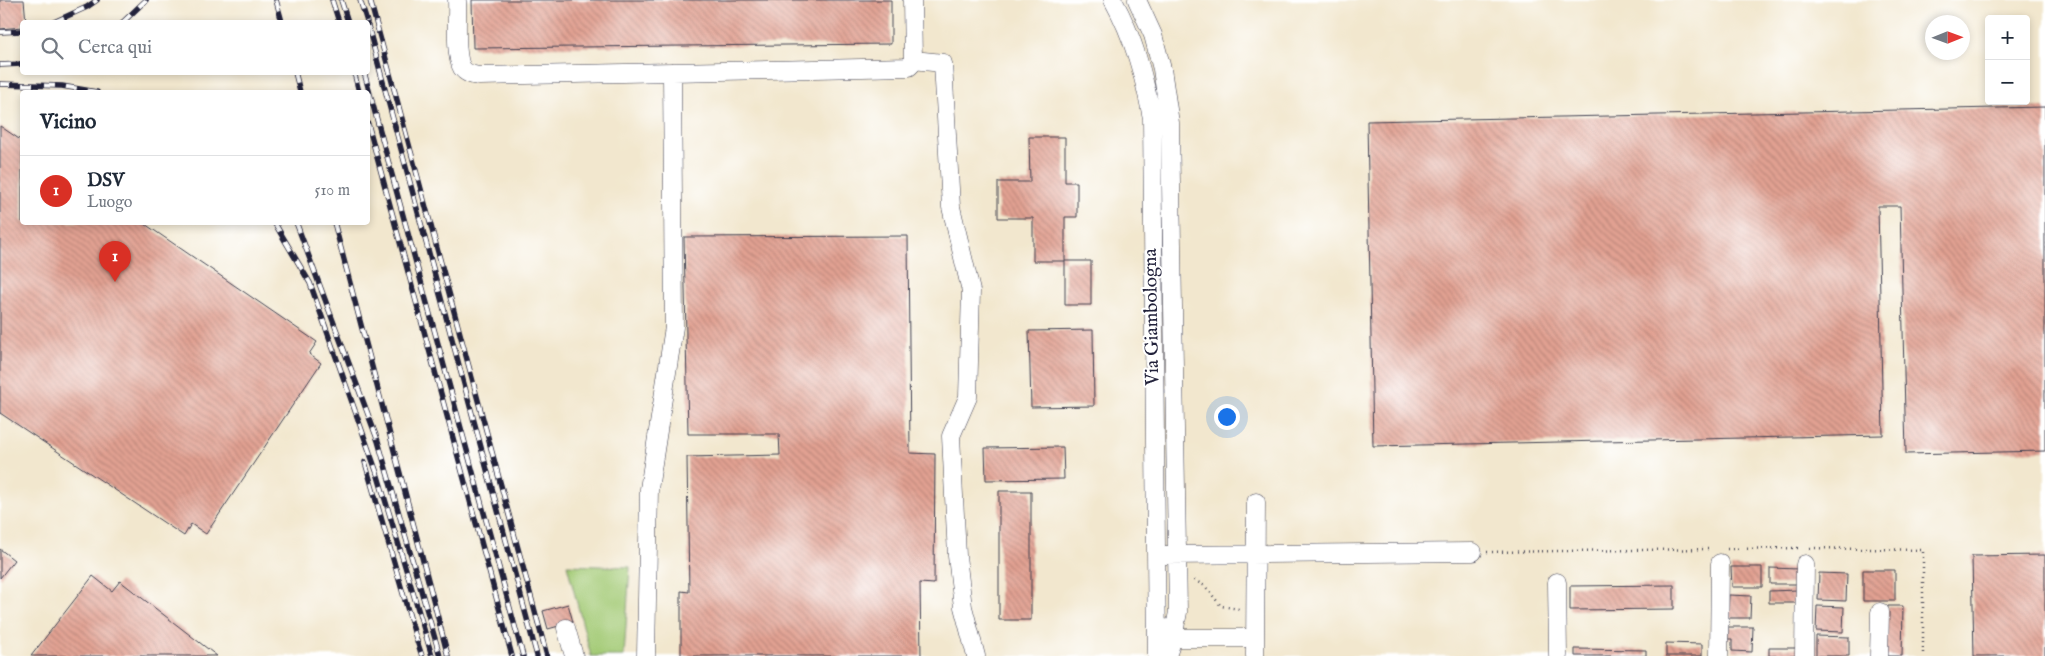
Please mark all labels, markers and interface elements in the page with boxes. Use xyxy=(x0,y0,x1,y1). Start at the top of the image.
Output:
north arrow xyxy=(1925,15,1970,60)
map controls xyxy=(1985,15,2030,105)
button: + xyxy=(1985,15,2030,60)
search box xyxy=(20,20,370,75)
icon: search xyxy=(38,34,66,62)
text: Cerca qui xyxy=(78,36,152,60)
button: − xyxy=(1985,60,2030,105)
text: Vicino xyxy=(40,109,96,136)
text: DSV xyxy=(87,169,124,193)
text: 1 xyxy=(53,181,59,201)
text: 510 m xyxy=(315,181,350,201)
text: Luogo xyxy=(87,193,133,213)
pin: 1 xyxy=(99,241,131,282)
street label: Via Giambologna xyxy=(1139,247,1165,387)
your location xyxy=(1214,404,1240,430)

